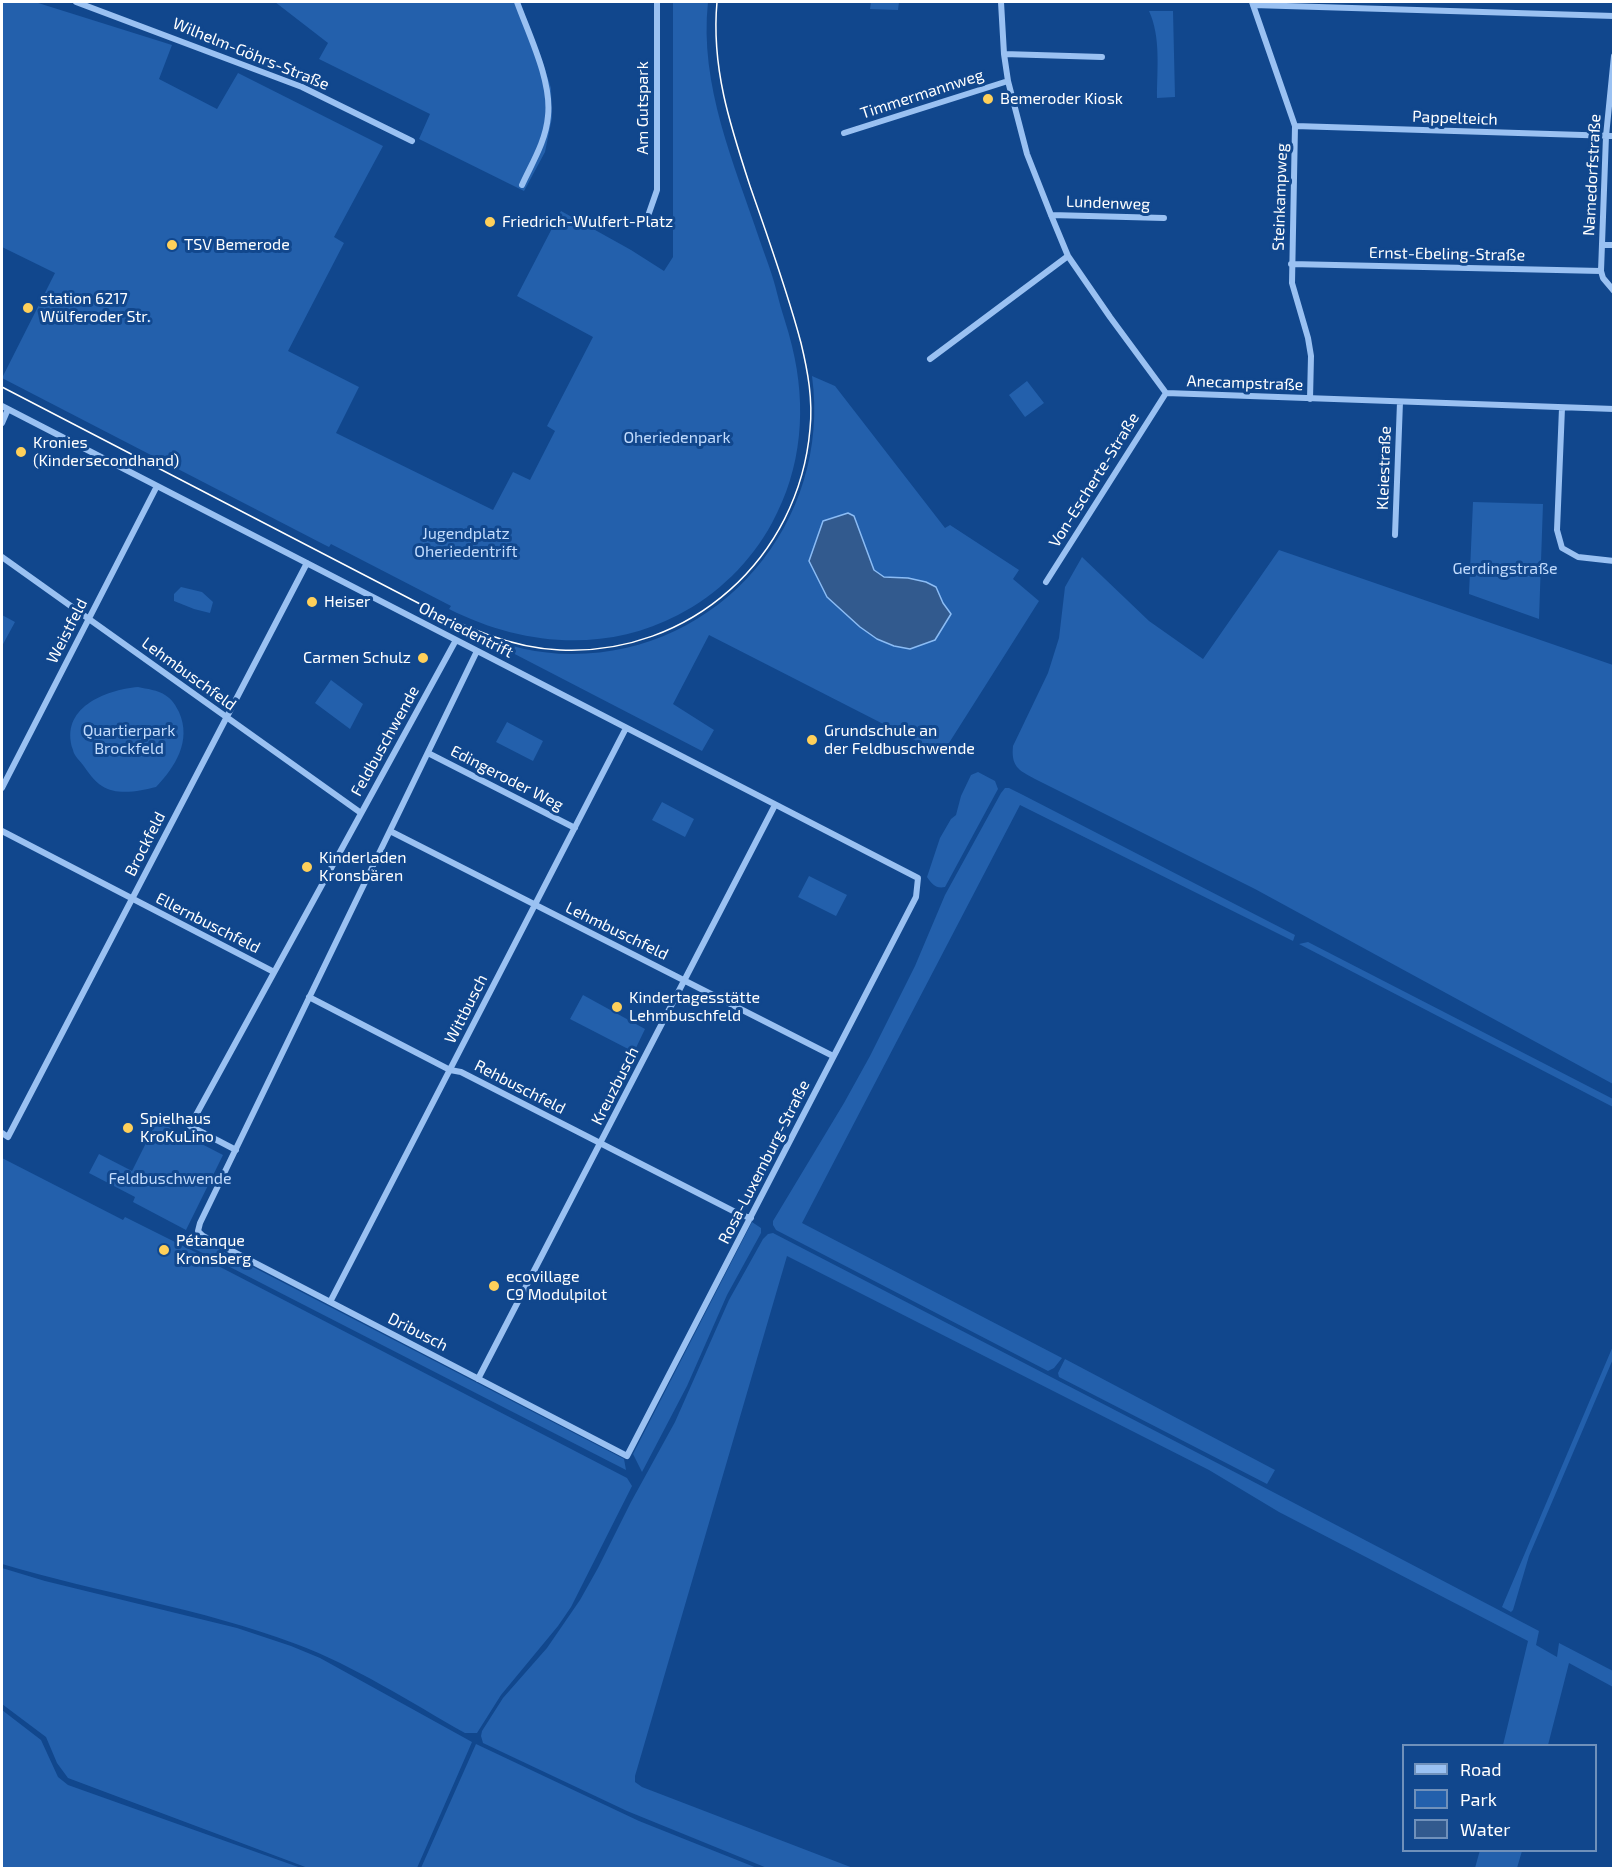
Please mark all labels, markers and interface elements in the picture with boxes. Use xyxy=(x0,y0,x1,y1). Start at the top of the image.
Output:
street label: Wilhelm-Göhrs-Straße xyxy=(170,14,332,94)
street label: Am Gutspark xyxy=(633,61,653,155)
street label: Timmermannweg xyxy=(858,65,986,123)
place label: Bemeroder Kiosk xyxy=(1000,89,1123,109)
marker: Bemeroder Kiosk xyxy=(981,92,995,106)
street label: Pappelteich xyxy=(1412,107,1498,129)
street label: Namedorfstraße xyxy=(1579,113,1605,237)
street label: Steinkampweg xyxy=(1269,143,1291,251)
street label: Lundenweg xyxy=(1066,192,1150,214)
place label: Friedrich-Wulfert-Platz xyxy=(502,212,673,232)
marker: Friedrich-Wulfert-Platz xyxy=(483,215,497,229)
place label: TSV Bemerode xyxy=(184,235,290,255)
marker: TSV Bemerode xyxy=(165,238,179,252)
street label: Ernst-Ebeling-Straße xyxy=(1369,243,1525,265)
place label: station 6217 Wülferoder Str. xyxy=(40,289,151,327)
marker: station 6217 Wülferoder Str. xyxy=(21,301,35,315)
street label: Anecampstraße xyxy=(1186,371,1304,395)
street label: Von-Escherte-Straße xyxy=(1045,409,1143,551)
street label: Kleiestraße xyxy=(1373,426,1395,510)
park label: Oheriedenpark xyxy=(623,428,731,448)
place label: Kronies (Kindersecondhand) xyxy=(33,433,179,471)
marker: Kronies (Kindersecondhand) xyxy=(14,445,28,459)
park label: Jugendplatz Oheriedentrift xyxy=(414,524,518,562)
park label: Gerdingstraße xyxy=(1452,559,1558,579)
place label: Heiser xyxy=(324,592,370,612)
street label: Weistfeld xyxy=(43,595,91,667)
marker: Heiser xyxy=(305,595,319,609)
street label: Oheriedentrift xyxy=(416,598,516,662)
street label: Lehmbuschfeld xyxy=(138,633,240,715)
place label: Carmen Schulz xyxy=(303,648,411,668)
marker: Carmen Schulz xyxy=(416,651,430,665)
street label: Feldbuschwende xyxy=(347,682,423,800)
park label: Quartierpark Brockfeld xyxy=(83,721,175,759)
place label: Grundschule an der Feldbuschwende xyxy=(824,721,975,759)
marker: Grundschule an der Feldbuschwende xyxy=(805,733,819,747)
street label: Edingeroder Weg xyxy=(447,741,567,815)
street label: Brockfeld xyxy=(121,809,169,879)
place label: Kinderladen Kronsbären xyxy=(319,848,406,886)
marker: Kinderladen Kronsbären xyxy=(300,860,314,874)
street label: Ellernbuschfeld xyxy=(153,888,263,958)
street label: Lehmbuschfeld xyxy=(562,898,672,964)
street label: Wittbusch xyxy=(440,971,492,1047)
place label: Kindertagesstätte Lehmbuschfeld xyxy=(629,988,760,1026)
marker: Kindertagesstätte Lehmbuschfeld xyxy=(610,1000,624,1014)
street label: Kreuzbusch xyxy=(587,1044,643,1128)
street label: Rehbuschfeld xyxy=(471,1056,569,1118)
street label: Rosa-Luxemburg-Straße xyxy=(714,1077,814,1247)
place label: Spielhaus KroKuLino xyxy=(140,1109,214,1147)
marker: Spielhaus KroKuLino xyxy=(121,1121,135,1135)
park label: Feldbuschwende xyxy=(108,1169,232,1189)
place label: Pétanque Kronsberg xyxy=(176,1231,251,1269)
marker: Pétanque Kronsberg xyxy=(157,1243,171,1257)
place label: ecovillage C9 Modulpilot xyxy=(506,1267,607,1305)
marker: ecovillage C9 Modulpilot xyxy=(487,1279,501,1293)
street label: Dribusch xyxy=(385,1309,451,1355)
legend xyxy=(1402,1744,1597,1852)
text: Road xyxy=(1460,1758,1501,1780)
text: Park xyxy=(1460,1788,1497,1810)
text: Water xyxy=(1460,1818,1510,1840)

